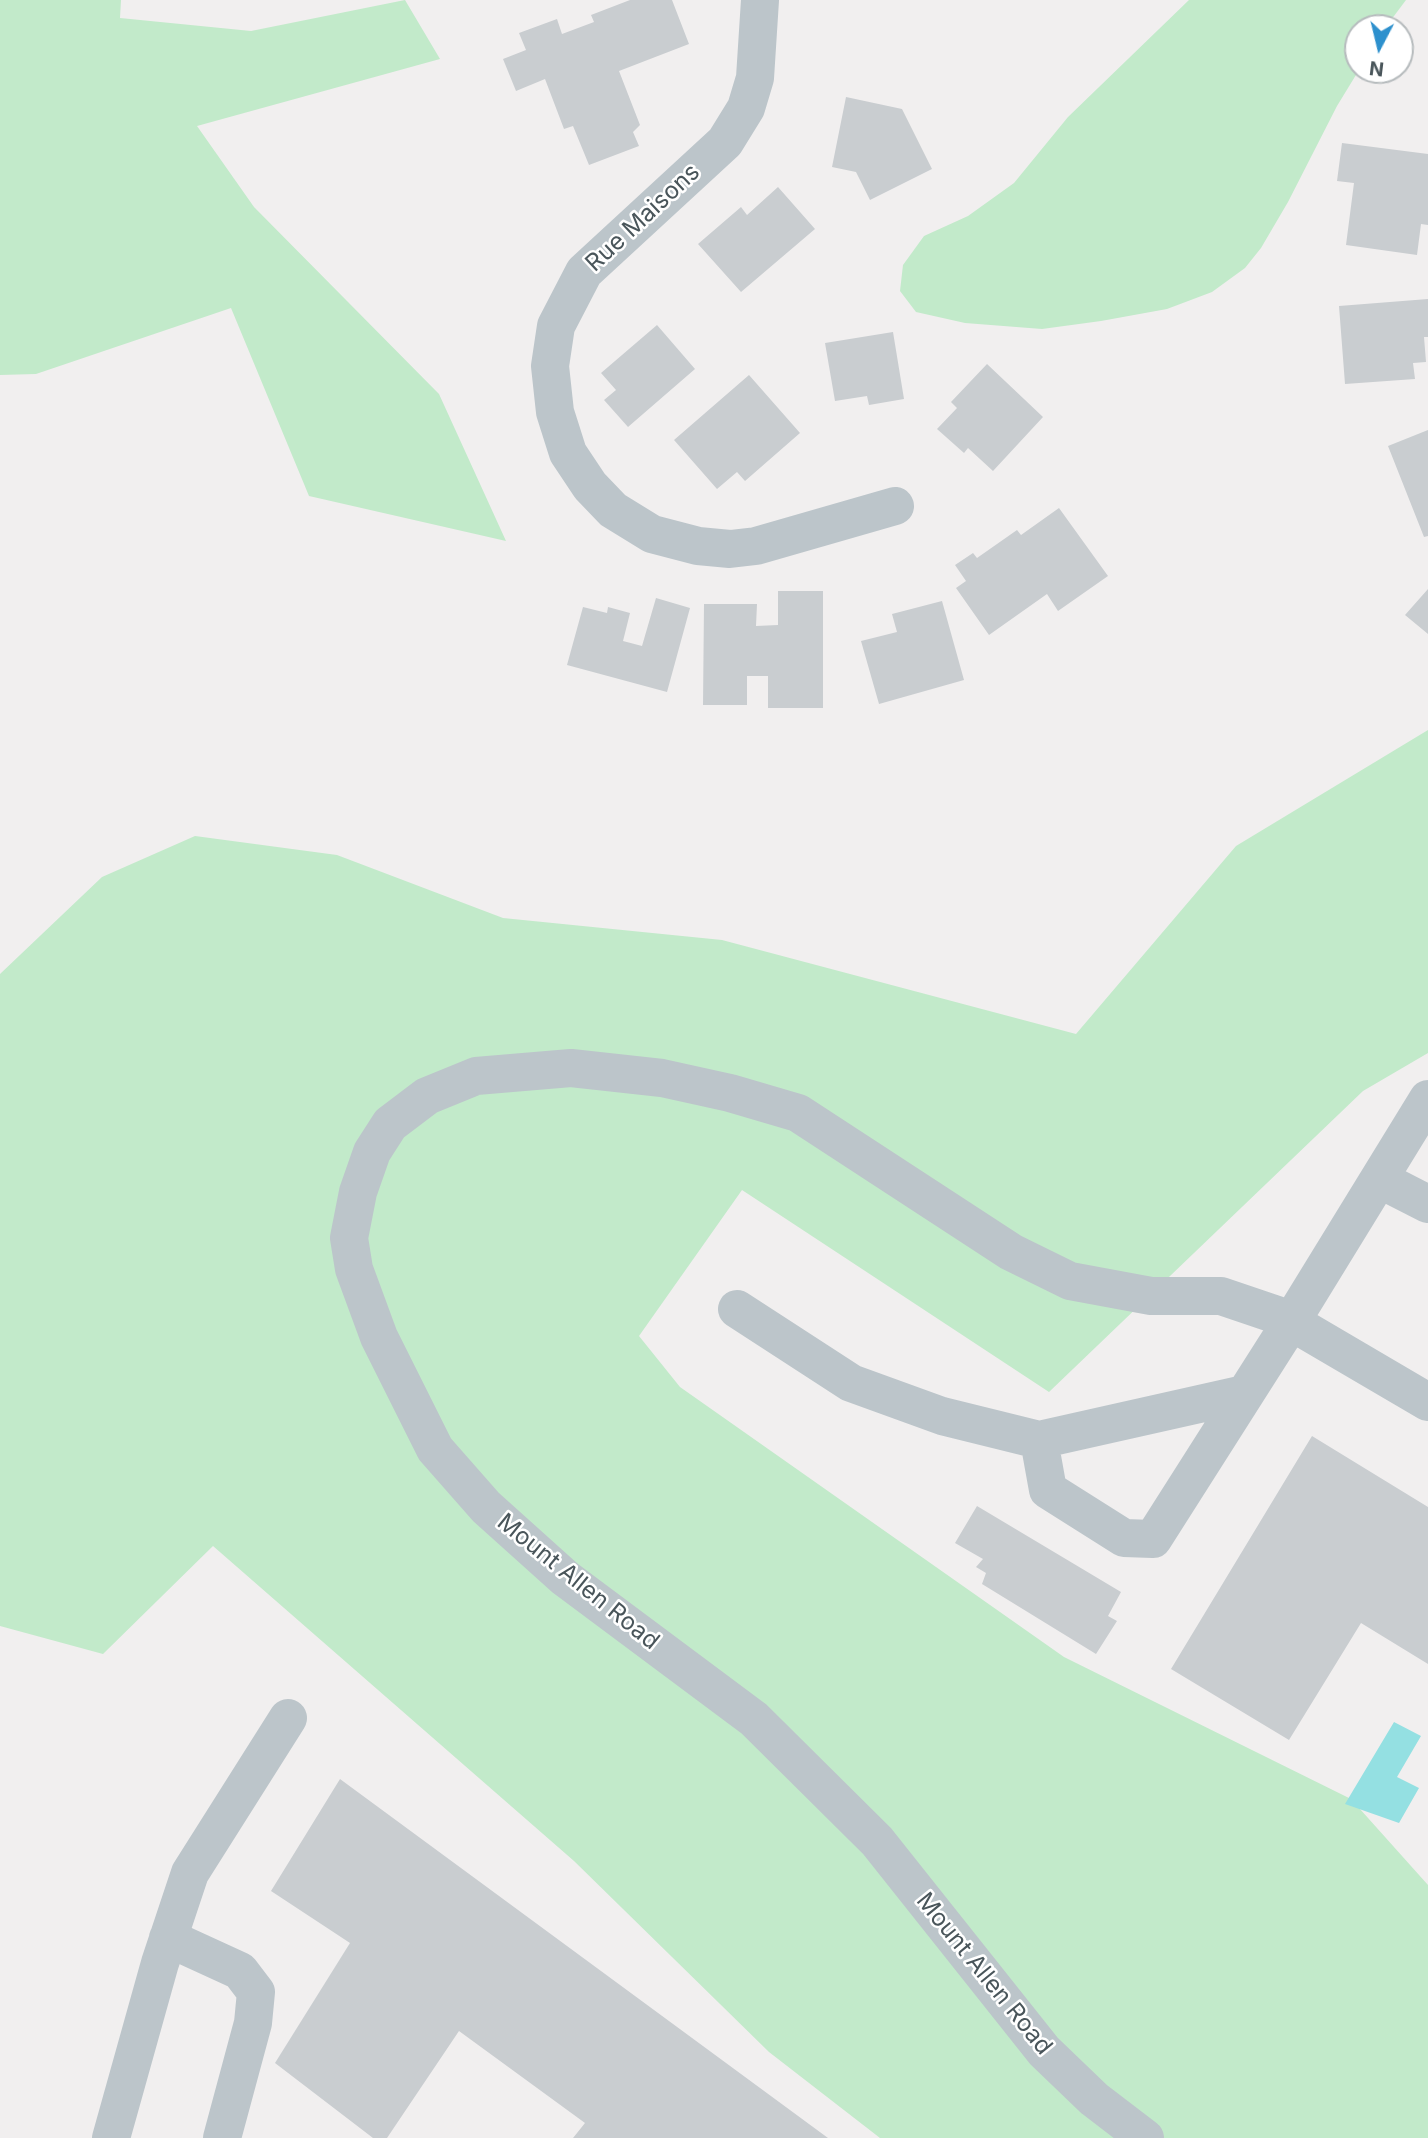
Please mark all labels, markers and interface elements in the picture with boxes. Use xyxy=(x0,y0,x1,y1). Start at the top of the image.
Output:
north arrow xyxy=(1344,14,1414,84)
text: N xyxy=(1368,56,1385,81)
street label: Rue Maisons xyxy=(580,158,706,278)
street label: Mount Allen Road xyxy=(491,1508,665,1656)
street label: Mount Allen Road xyxy=(910,1887,1058,2061)

